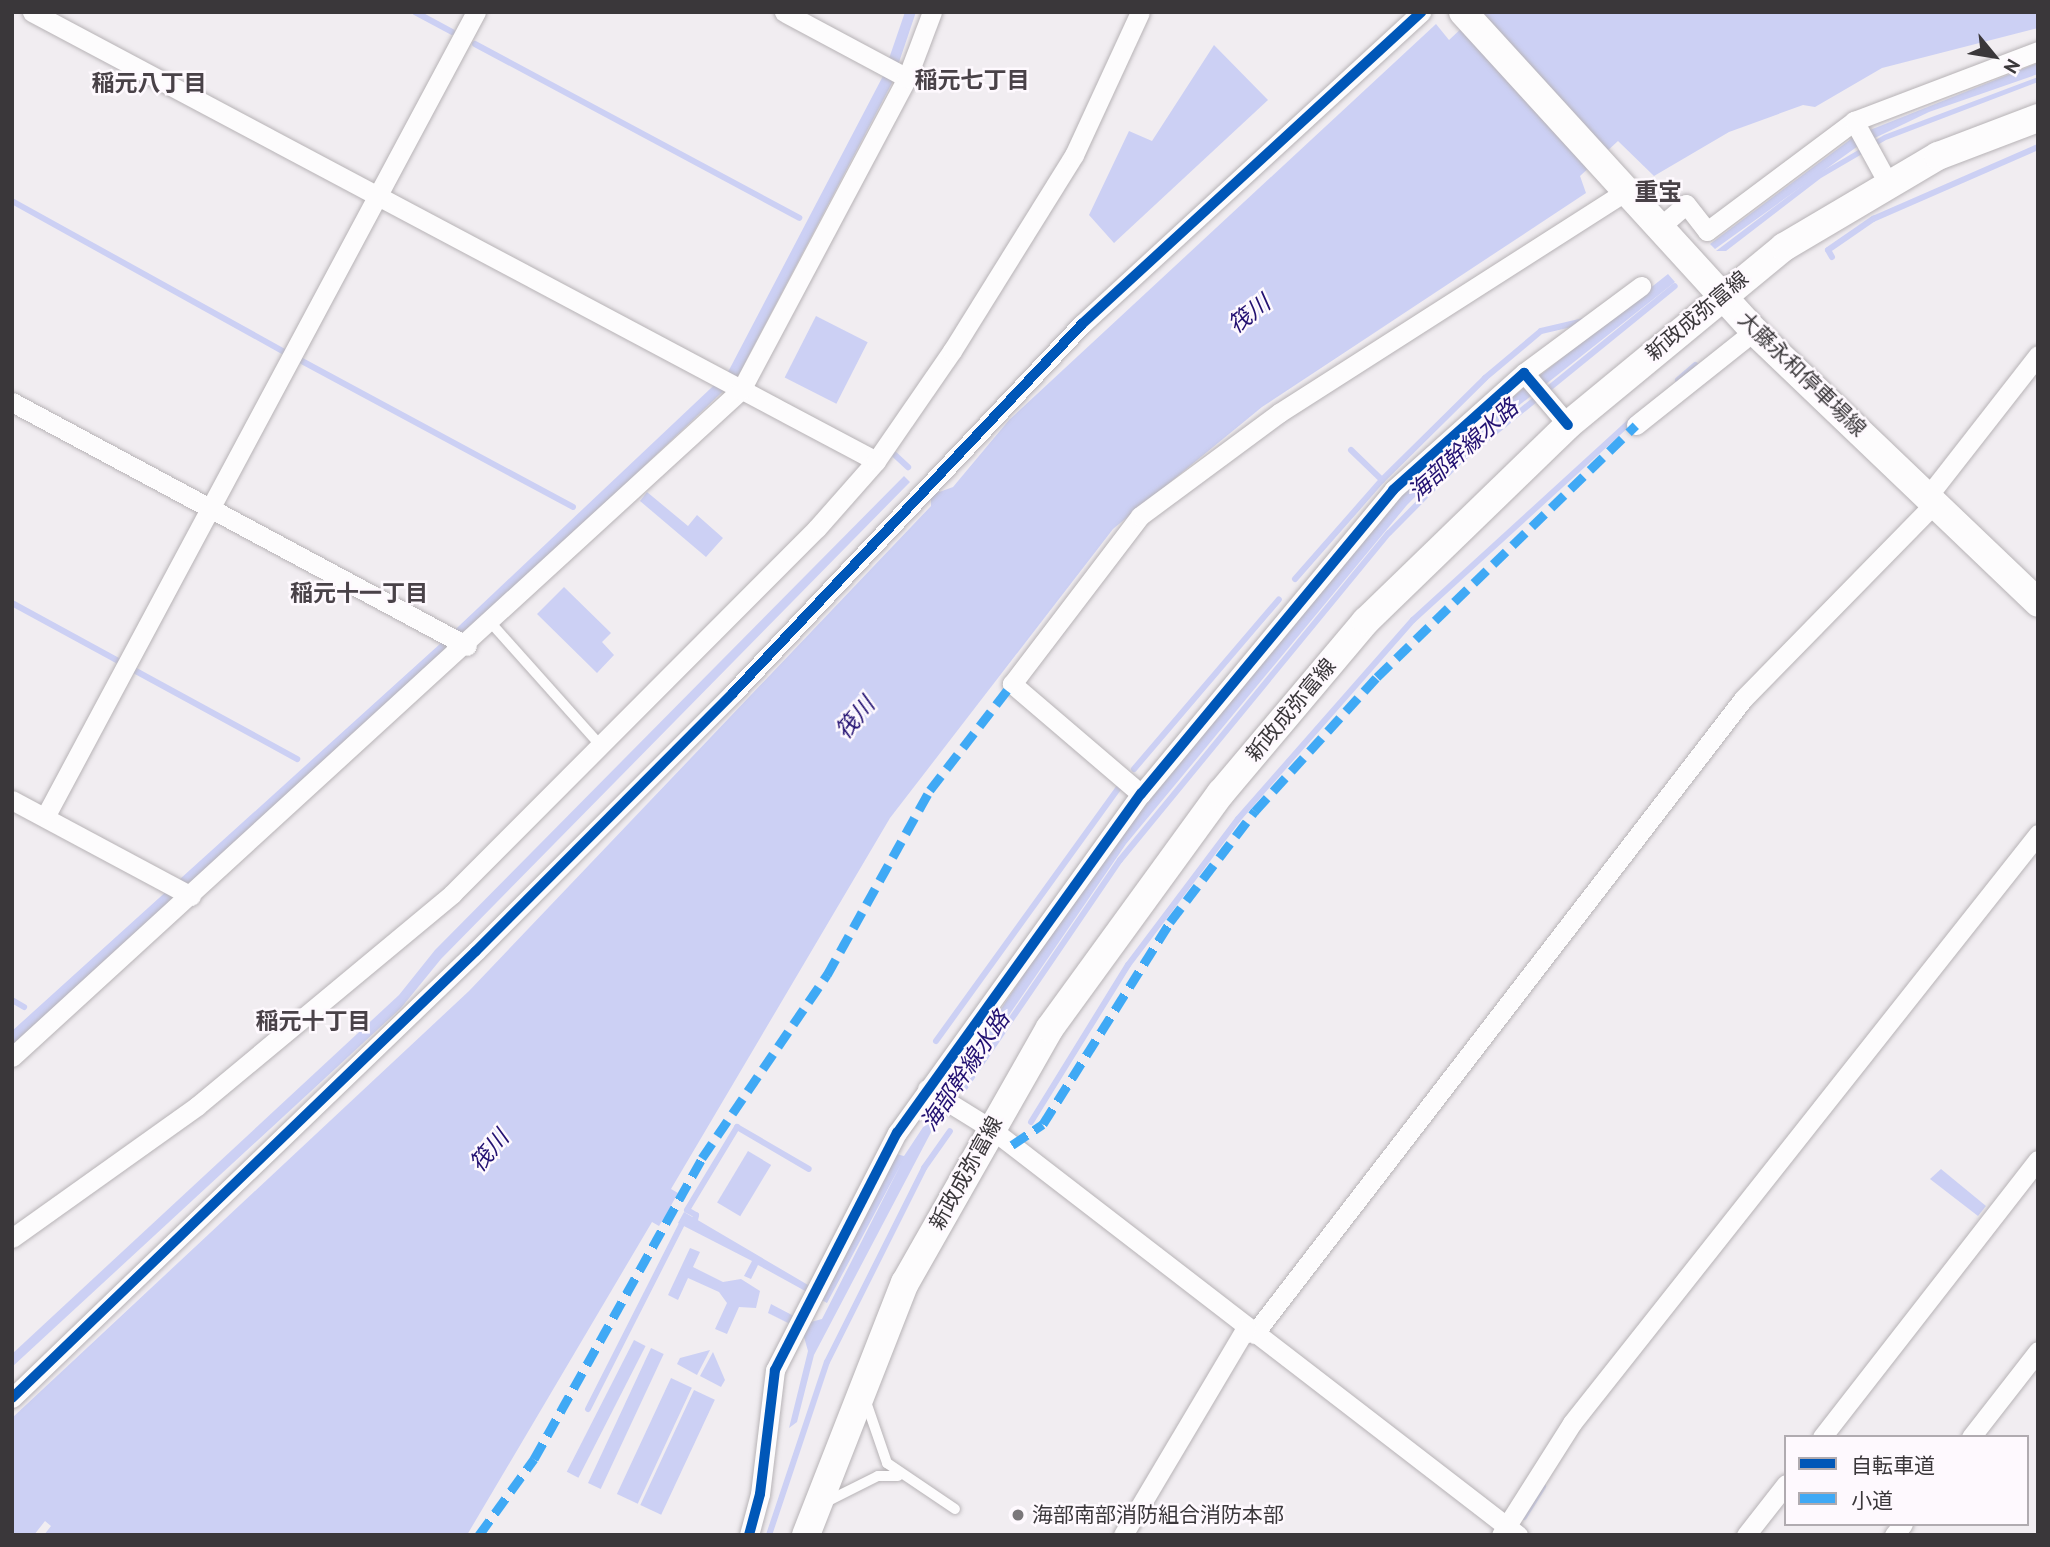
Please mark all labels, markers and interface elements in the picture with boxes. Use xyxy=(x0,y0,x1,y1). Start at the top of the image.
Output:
north arrow xyxy=(1959,21,2029,91)
text: N xyxy=(1999,55,2026,78)
district label: 稲元七丁目 xyxy=(915,66,1029,94)
district label: 稲元八丁目 xyxy=(92,69,206,97)
district label: 重宝 xyxy=(1634,178,1682,206)
street label: 新政成弥富線 xyxy=(1641,266,1753,366)
water label: 筏川 xyxy=(1222,289,1276,339)
street label: 大藤永和停車場線 xyxy=(1733,307,1871,441)
water label: 海部幹線水路 xyxy=(1402,394,1524,506)
district label: 稲元十一丁目 xyxy=(290,579,428,607)
street label: 新政成弥富線 xyxy=(1241,654,1341,766)
water label: 筏川 xyxy=(830,692,880,744)
water label: 海部幹線水路 xyxy=(915,1006,1015,1136)
district label: 稲元十丁目 xyxy=(256,1007,370,1035)
street label: 新政成弥富線 xyxy=(924,1112,1008,1234)
water label: 筏川 xyxy=(464,1125,514,1177)
legend xyxy=(1784,1435,2029,1526)
text: 自転車道 xyxy=(1851,1452,1935,1479)
text: 小道 xyxy=(1851,1487,1893,1514)
place label: 海部南部消防組合消防本部 xyxy=(1032,1502,1284,1528)
marker: 海部南部消防組合消防本部 xyxy=(1010,1507,1026,1523)

